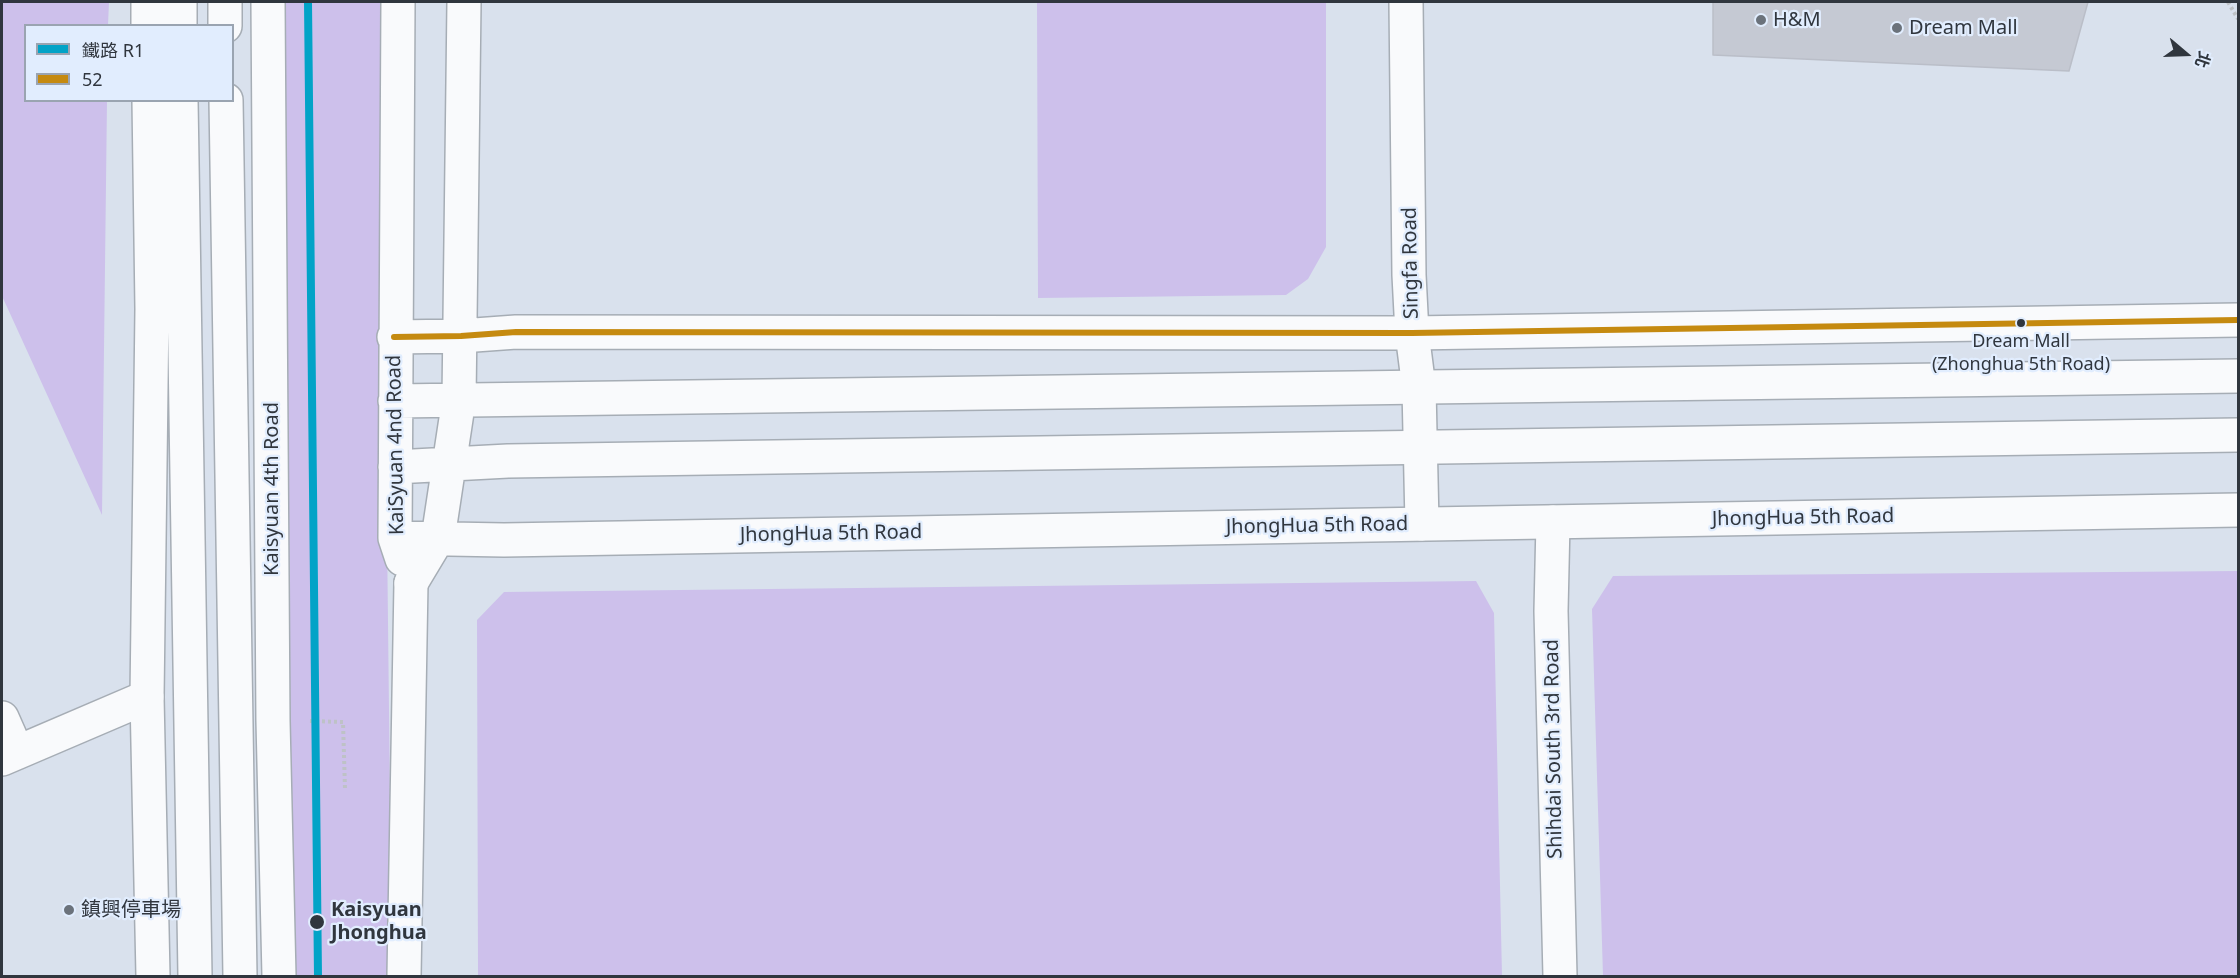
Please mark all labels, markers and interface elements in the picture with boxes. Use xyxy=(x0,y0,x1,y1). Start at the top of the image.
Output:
place label: H&M xyxy=(1773,8,1821,32)
marker: H&M xyxy=(1754,13,1768,27)
place label: Dream Mall xyxy=(1909,16,2018,40)
marker: Dream Mall xyxy=(1890,21,1904,35)
legend xyxy=(24,24,234,102)
north arrow xyxy=(2156,24,2216,84)
text: 鐵路 R1 xyxy=(82,38,144,62)
text: 北 xyxy=(2190,49,2216,71)
text: 52 xyxy=(82,67,103,91)
street label: Singfa Road xyxy=(1398,207,1424,319)
marker: Dream Mall (Zhonghua 5th Road) xyxy=(2015,317,2027,329)
place label: Dream Mall (Zhonghua 5th Road) xyxy=(1932,331,2110,374)
street label: KaiSyuan 4nd Road xyxy=(382,355,410,535)
street label: Kaisyuan 4th Road xyxy=(260,402,284,576)
street label: JhongHua 5th Road xyxy=(1712,504,1894,532)
street label: JhongHua 5th Road xyxy=(1226,512,1408,540)
street label: JhongHua 5th Road xyxy=(740,520,922,548)
street label: Shihdai South 3rd Road xyxy=(1540,639,1568,859)
place label: 鎮興停車場 xyxy=(81,898,181,922)
place label: Kaisyuan Jhonghua xyxy=(331,898,427,945)
marker: 鎮興停車場 xyxy=(62,903,76,917)
marker: Kaisyuan Jhonghua xyxy=(308,913,326,931)

